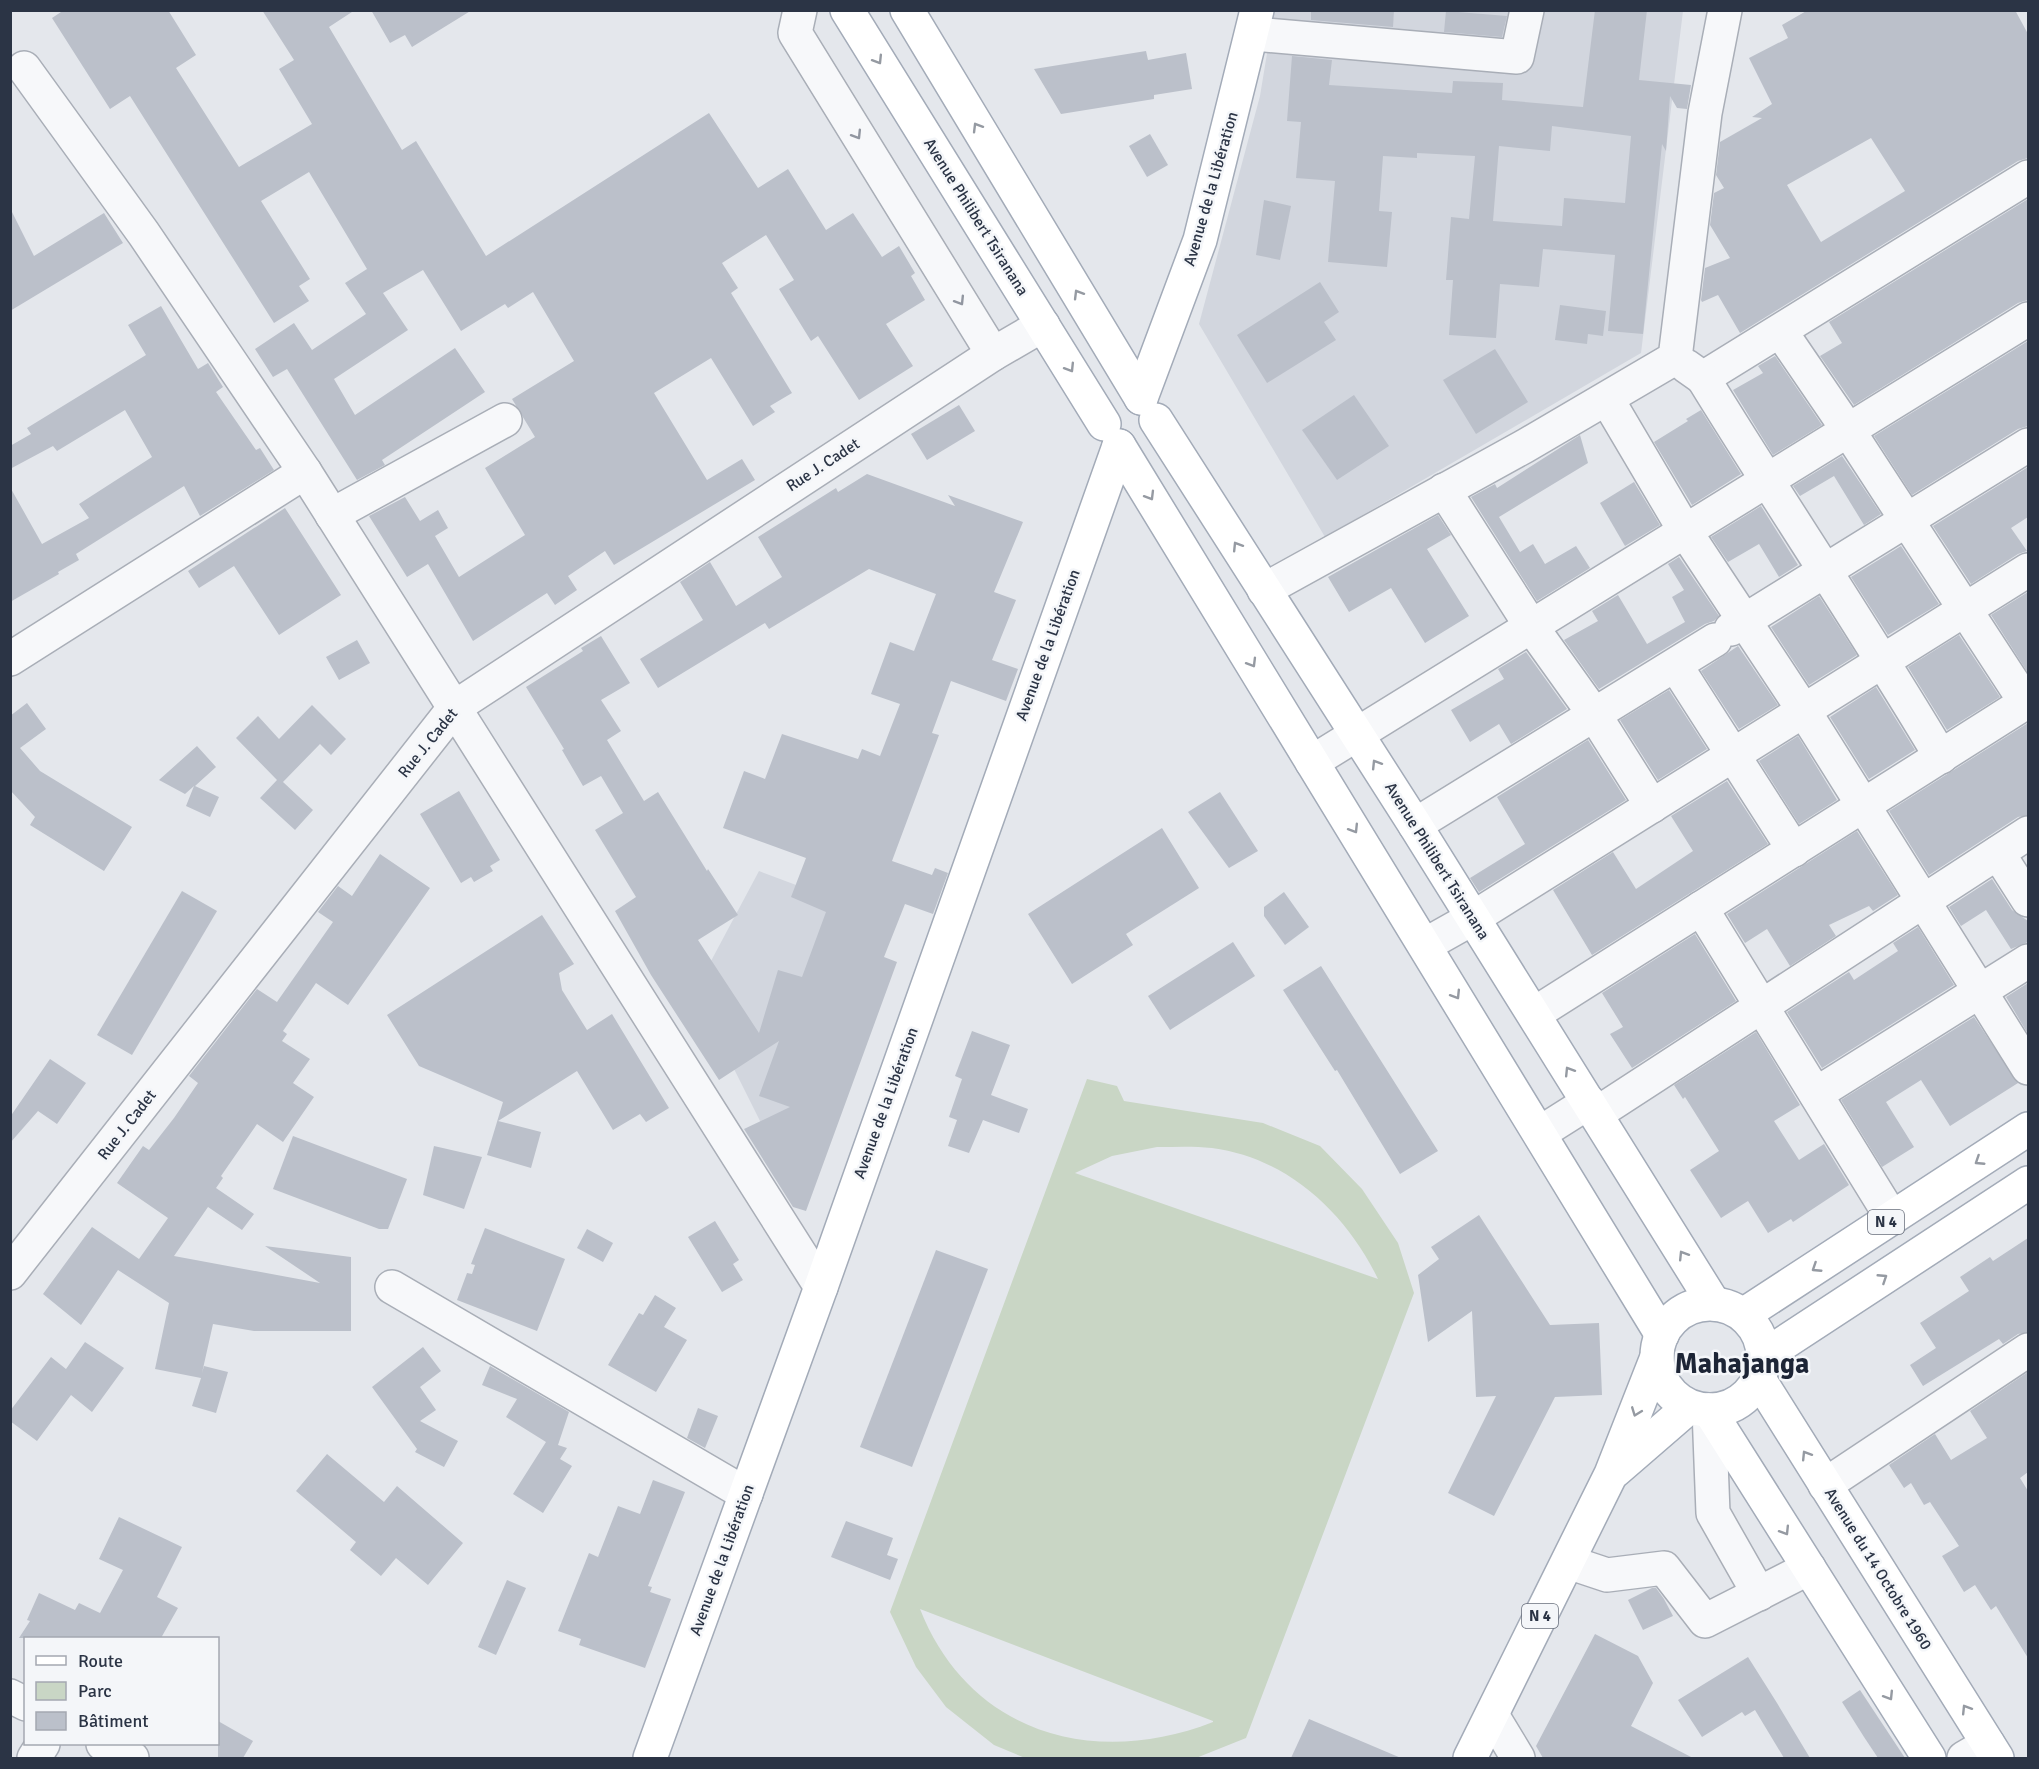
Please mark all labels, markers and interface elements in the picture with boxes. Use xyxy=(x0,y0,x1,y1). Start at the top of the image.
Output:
one-way arrow xyxy=(871,54,883,64)
street label: Avenue de la Libération xyxy=(1179,110,1243,268)
one-way arrow xyxy=(973,123,985,133)
one-way arrow xyxy=(850,129,862,139)
street label: Avenue Philibert Tsiranana xyxy=(919,135,1033,299)
one-way arrow xyxy=(1074,290,1085,300)
one-way arrow xyxy=(952,295,964,305)
one-way arrow xyxy=(1063,362,1075,372)
street label: Rue J. Cadet xyxy=(782,434,864,496)
one-way arrow xyxy=(1142,490,1154,500)
one-way arrow xyxy=(1233,542,1244,553)
street label: Avenue de la Libération xyxy=(1011,567,1085,723)
one-way arrow xyxy=(1244,657,1256,667)
street label: Rue J. Cadet xyxy=(394,704,462,782)
one-way arrow xyxy=(1372,760,1384,770)
street label: Avenue Philibert Tsiranana xyxy=(1380,779,1494,943)
one-way arrow xyxy=(1346,823,1358,833)
one-way arrow xyxy=(1448,989,1460,999)
street label: Avenue de la Libération xyxy=(849,1025,923,1181)
one-way arrow xyxy=(1565,1067,1577,1077)
street label: Rue J. Cadet xyxy=(93,1086,161,1164)
one-way arrow xyxy=(1975,1154,1986,1165)
road number: N 4 xyxy=(1868,1210,1904,1234)
one-way arrow xyxy=(1679,1251,1691,1261)
one-way arrow xyxy=(1812,1260,1822,1272)
one-way arrow xyxy=(1876,1274,1887,1285)
district label: Mahajanga xyxy=(1675,1347,1809,1381)
one-way arrow xyxy=(1631,1405,1643,1416)
one-way arrow xyxy=(1802,1451,1814,1461)
street label: Avenue de la Libération xyxy=(685,1482,759,1638)
street label: Avenue du 14 Octobre 1960 xyxy=(1820,1484,1936,1654)
one-way arrow xyxy=(1778,1525,1790,1535)
road number: N 4 xyxy=(1522,1604,1558,1628)
legend xyxy=(24,1637,219,1745)
text: Route xyxy=(78,1650,123,1672)
text: Parc xyxy=(78,1680,112,1702)
one-way arrow xyxy=(1882,1690,1894,1700)
one-way arrow xyxy=(1961,1705,1973,1715)
text: Bâtiment xyxy=(78,1710,149,1732)

